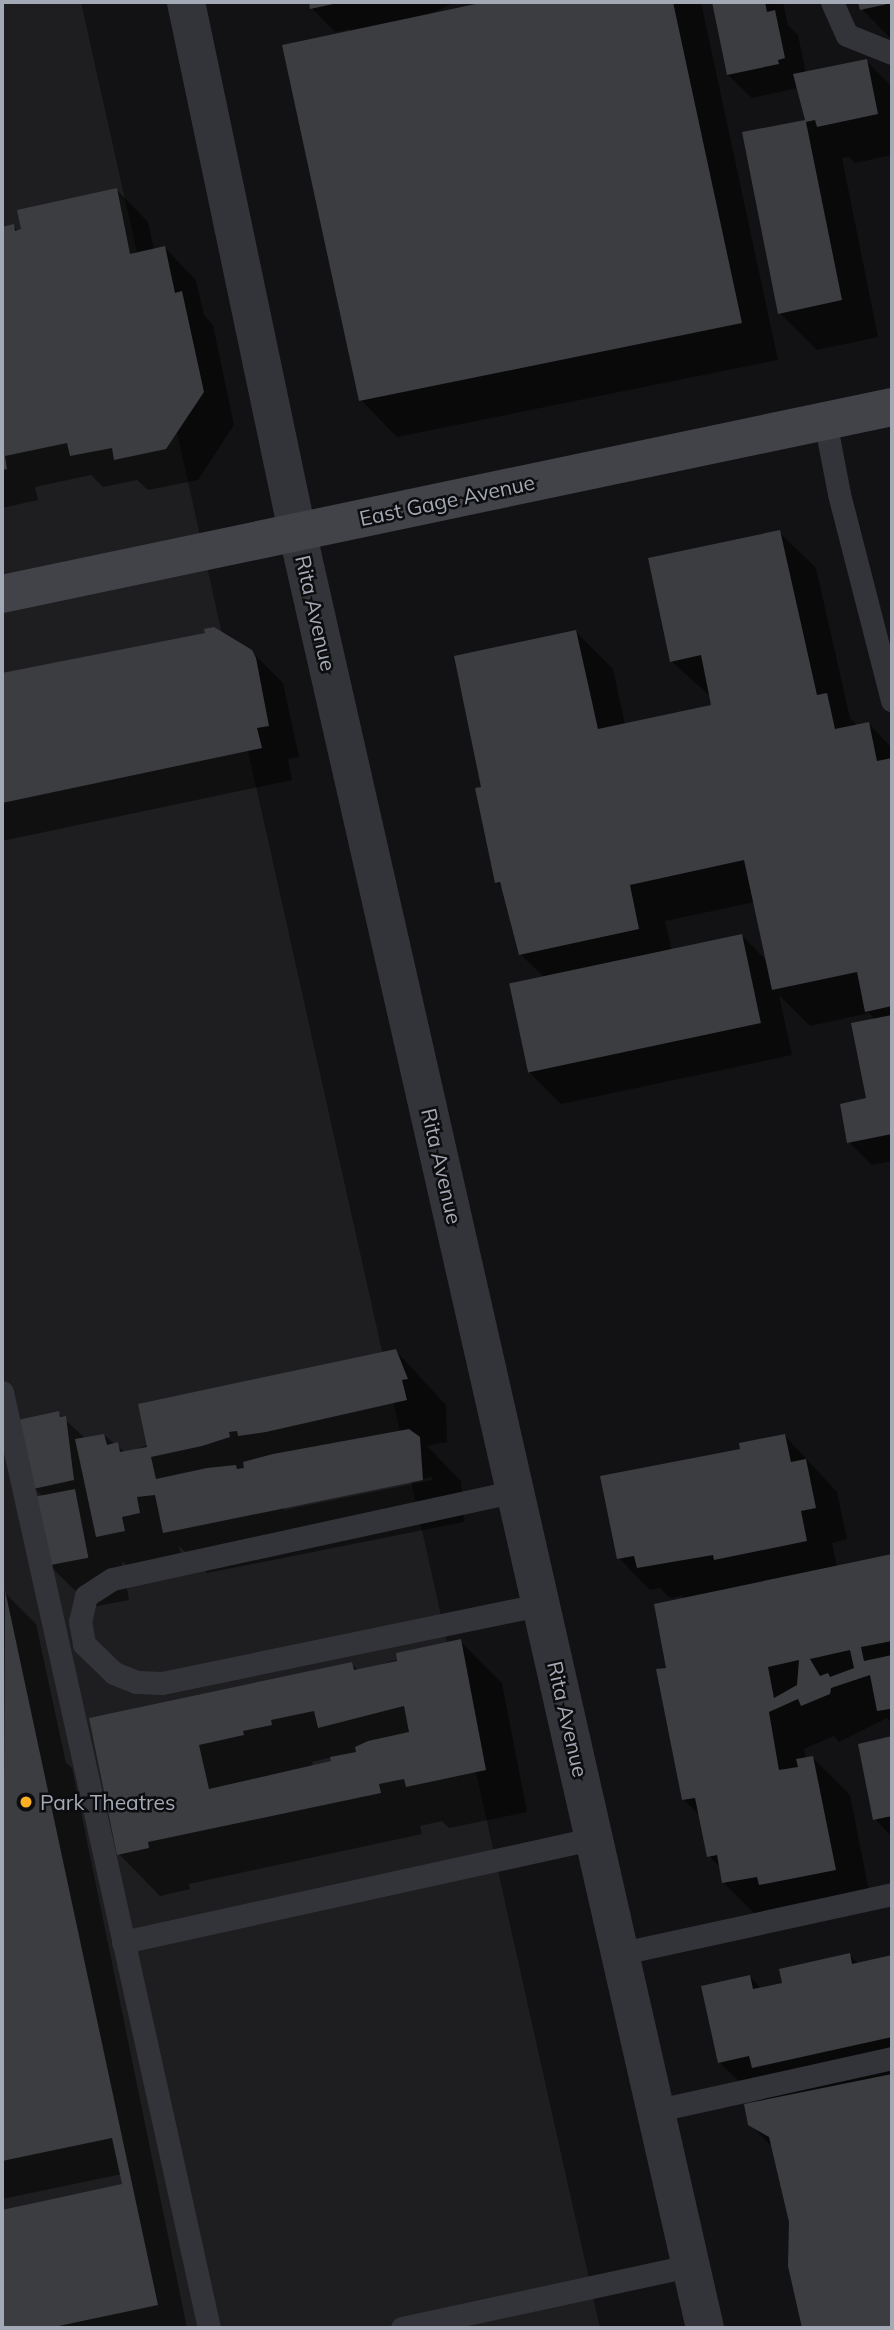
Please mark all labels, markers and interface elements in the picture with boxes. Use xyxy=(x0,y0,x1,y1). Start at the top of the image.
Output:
street label: East Gage Avenue xyxy=(357,469,537,531)
street label: Rita Avenue xyxy=(290,553,342,673)
street label: Rita Avenue xyxy=(416,1106,468,1226)
street label: Rita Avenue xyxy=(542,1659,594,1779)
place label: Park Theatres xyxy=(40,1789,175,1815)
marker: Park Theatres xyxy=(18,1794,34,1810)

